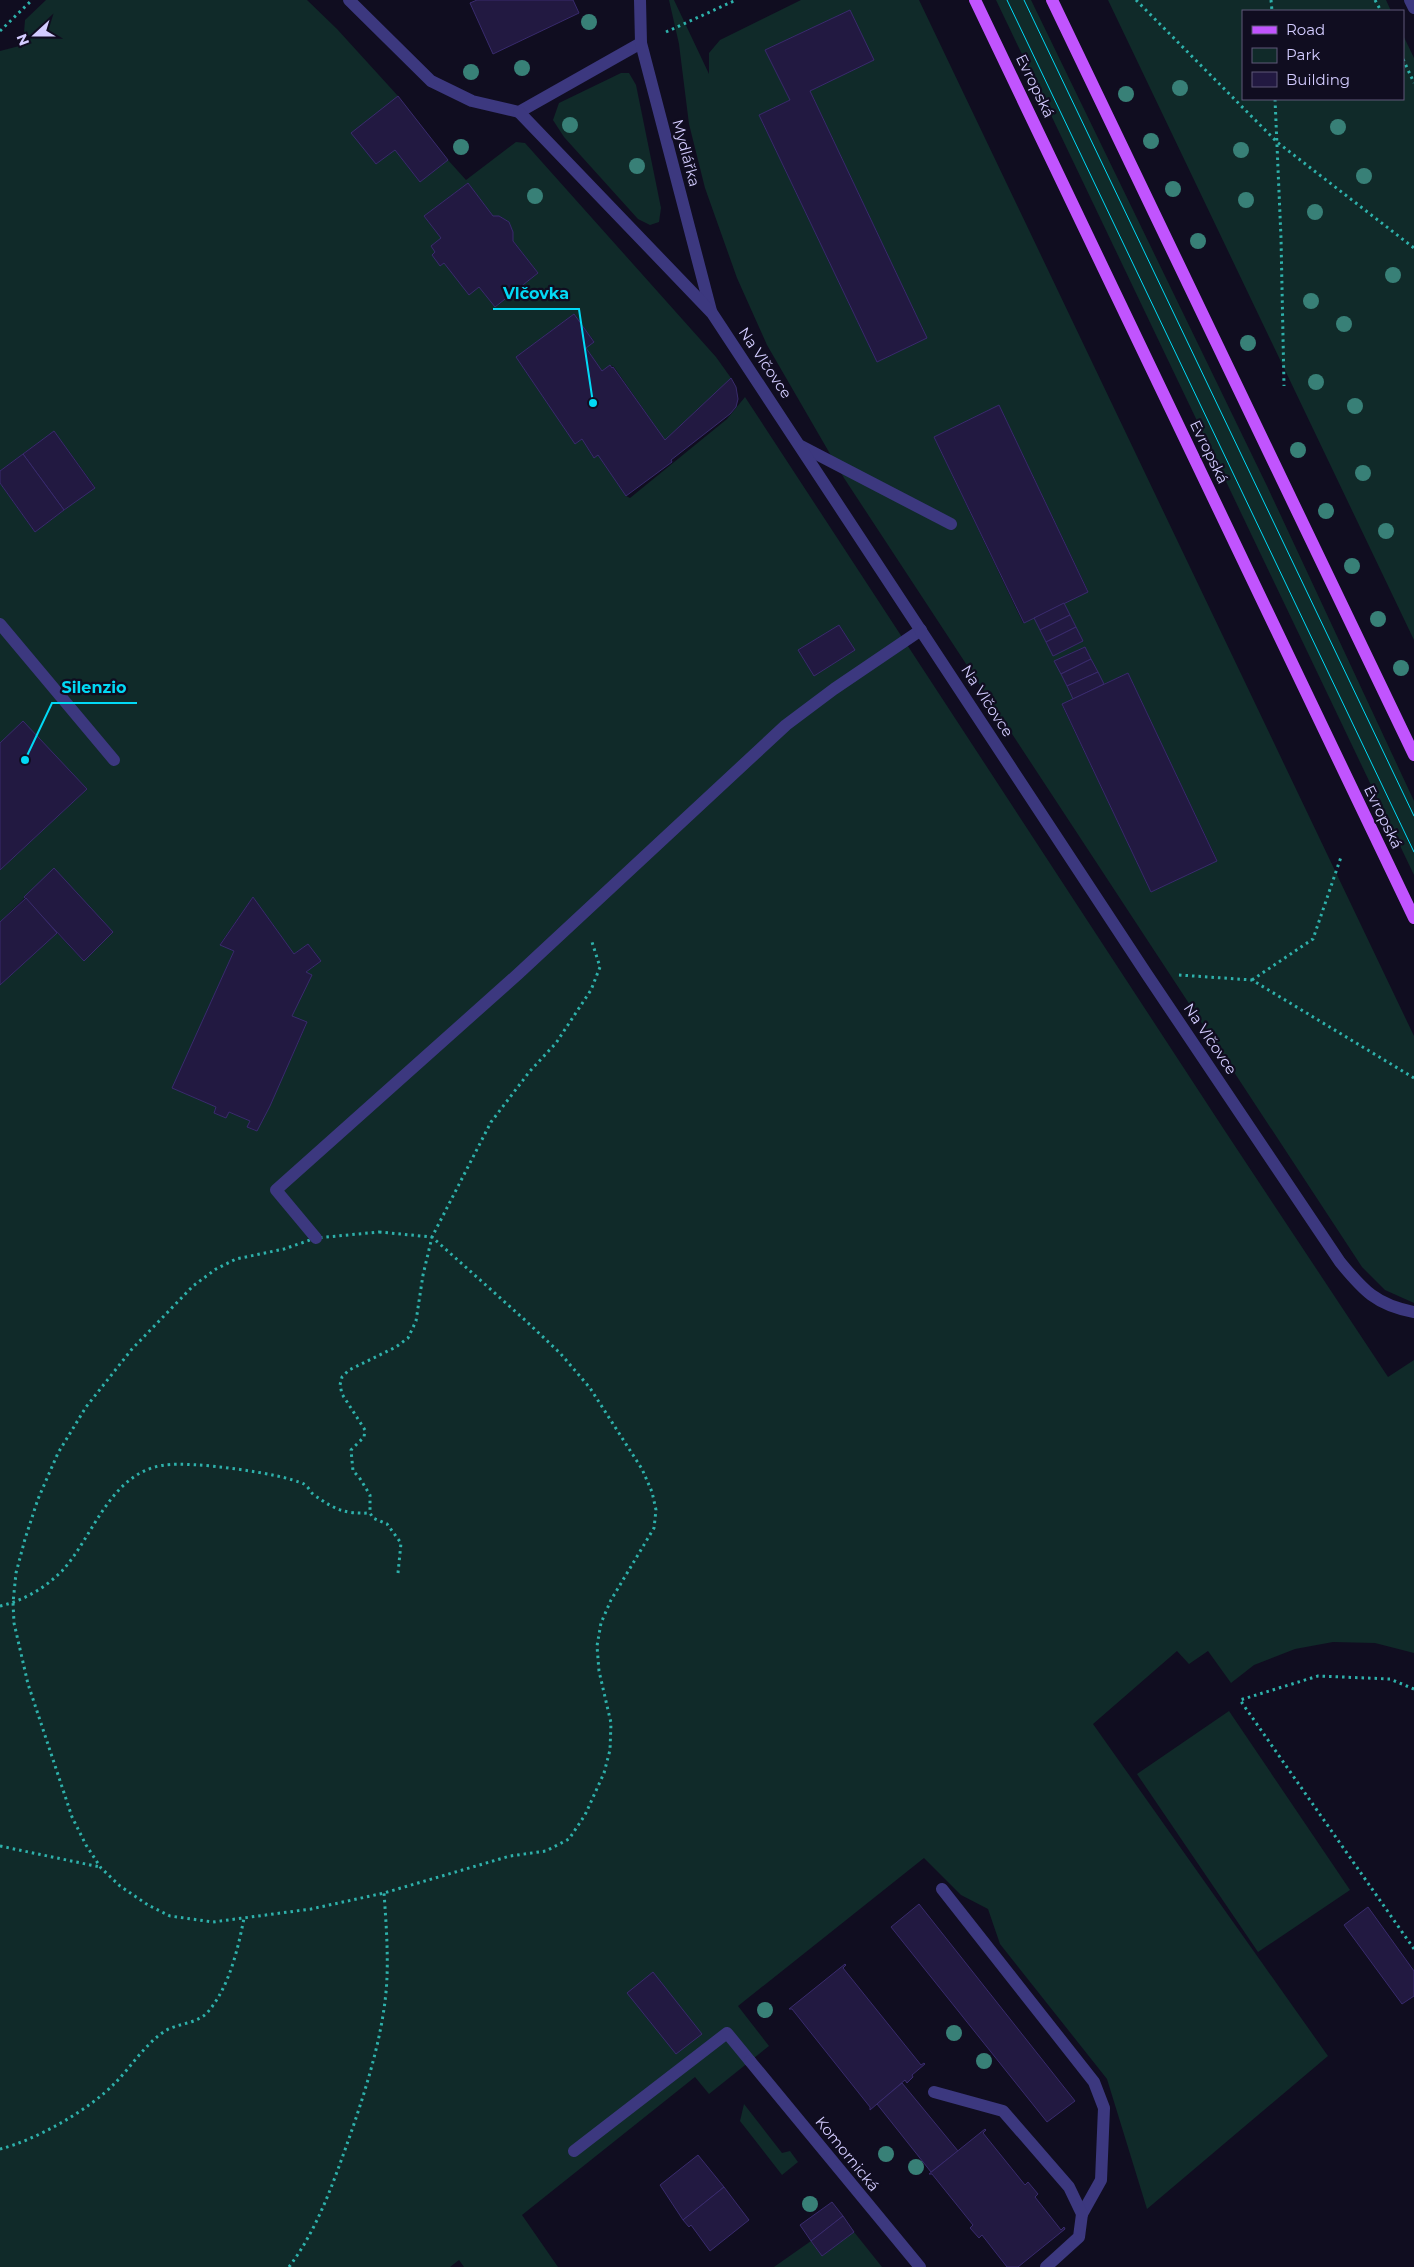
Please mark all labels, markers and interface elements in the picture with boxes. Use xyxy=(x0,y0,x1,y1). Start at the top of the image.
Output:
north arrow xyxy=(10,10,60,60)
legend xyxy=(1242,10,1404,100)
text: Road xyxy=(1286,20,1325,39)
text: N xyxy=(12,31,33,48)
text: Park xyxy=(1286,45,1320,64)
street label: Evropská xyxy=(1012,51,1059,121)
text: Building xyxy=(1286,70,1350,89)
street label: Mydlářka xyxy=(668,117,705,189)
callout: Vlčovka xyxy=(493,278,579,309)
text: Vlčovka xyxy=(502,284,569,303)
street label: Na Vlčovce xyxy=(735,323,796,402)
street label: Evropská xyxy=(1186,417,1233,487)
street label: Na Vlčovce xyxy=(957,661,1018,740)
callout: Silenzio xyxy=(52,672,137,703)
text: Silenzio xyxy=(62,678,126,697)
street label: Evropská xyxy=(1360,782,1407,852)
street label: Na Vlčovce xyxy=(1180,999,1241,1078)
street label: Komornická xyxy=(811,2112,883,2195)

